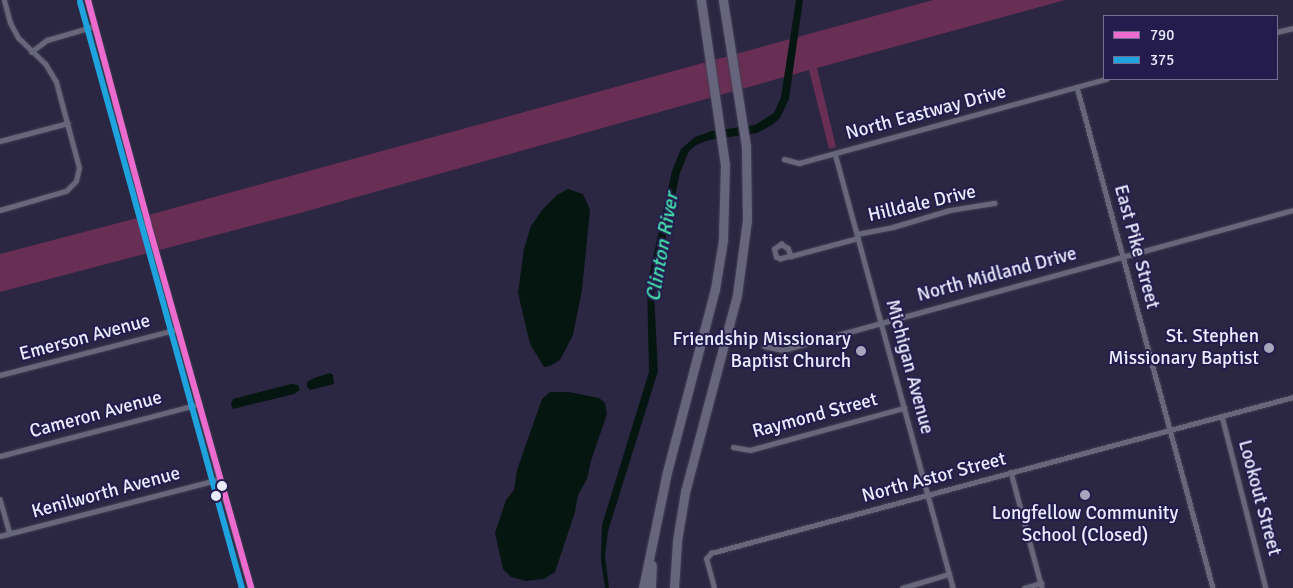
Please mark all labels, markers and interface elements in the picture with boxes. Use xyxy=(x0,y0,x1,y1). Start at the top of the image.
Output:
legend xyxy=(1103,15,1278,80)
text: 790 xyxy=(1150,26,1174,44)
text: 375 xyxy=(1150,51,1174,69)
street label: North Eastway Drive xyxy=(843,81,1009,145)
street label: Hilldale Drive xyxy=(866,181,978,227)
street label: East Pike Street xyxy=(1108,182,1164,312)
water label: Clinton River xyxy=(641,191,683,303)
street label: North Midland Drive xyxy=(915,243,1079,307)
street label: Michigan Avenue xyxy=(880,297,938,437)
street label: Emerson Avenue xyxy=(17,310,153,366)
place label: St. Stephen Missionary Baptist xyxy=(1108,326,1259,370)
place label: Friendship Missionary Baptist Church xyxy=(673,329,851,373)
marker: St. Stephen Missionary Baptist xyxy=(1263,342,1275,354)
marker: Friendship Missionary Baptist Church xyxy=(855,345,867,357)
street label: Cameron Avenue xyxy=(27,386,165,444)
street label: Raymond Street xyxy=(750,388,880,444)
street label: Lookout Street xyxy=(1233,438,1285,558)
street label: North Astor Street xyxy=(859,448,1009,508)
street label: Kenilworth Avenue xyxy=(29,462,183,524)
unlabelled marker xyxy=(217,481,227,491)
marker: Longfellow Community School (Closed) xyxy=(1079,489,1091,501)
unlabelled marker xyxy=(211,491,221,501)
place label: Longfellow Community School (Closed) xyxy=(992,503,1178,547)

